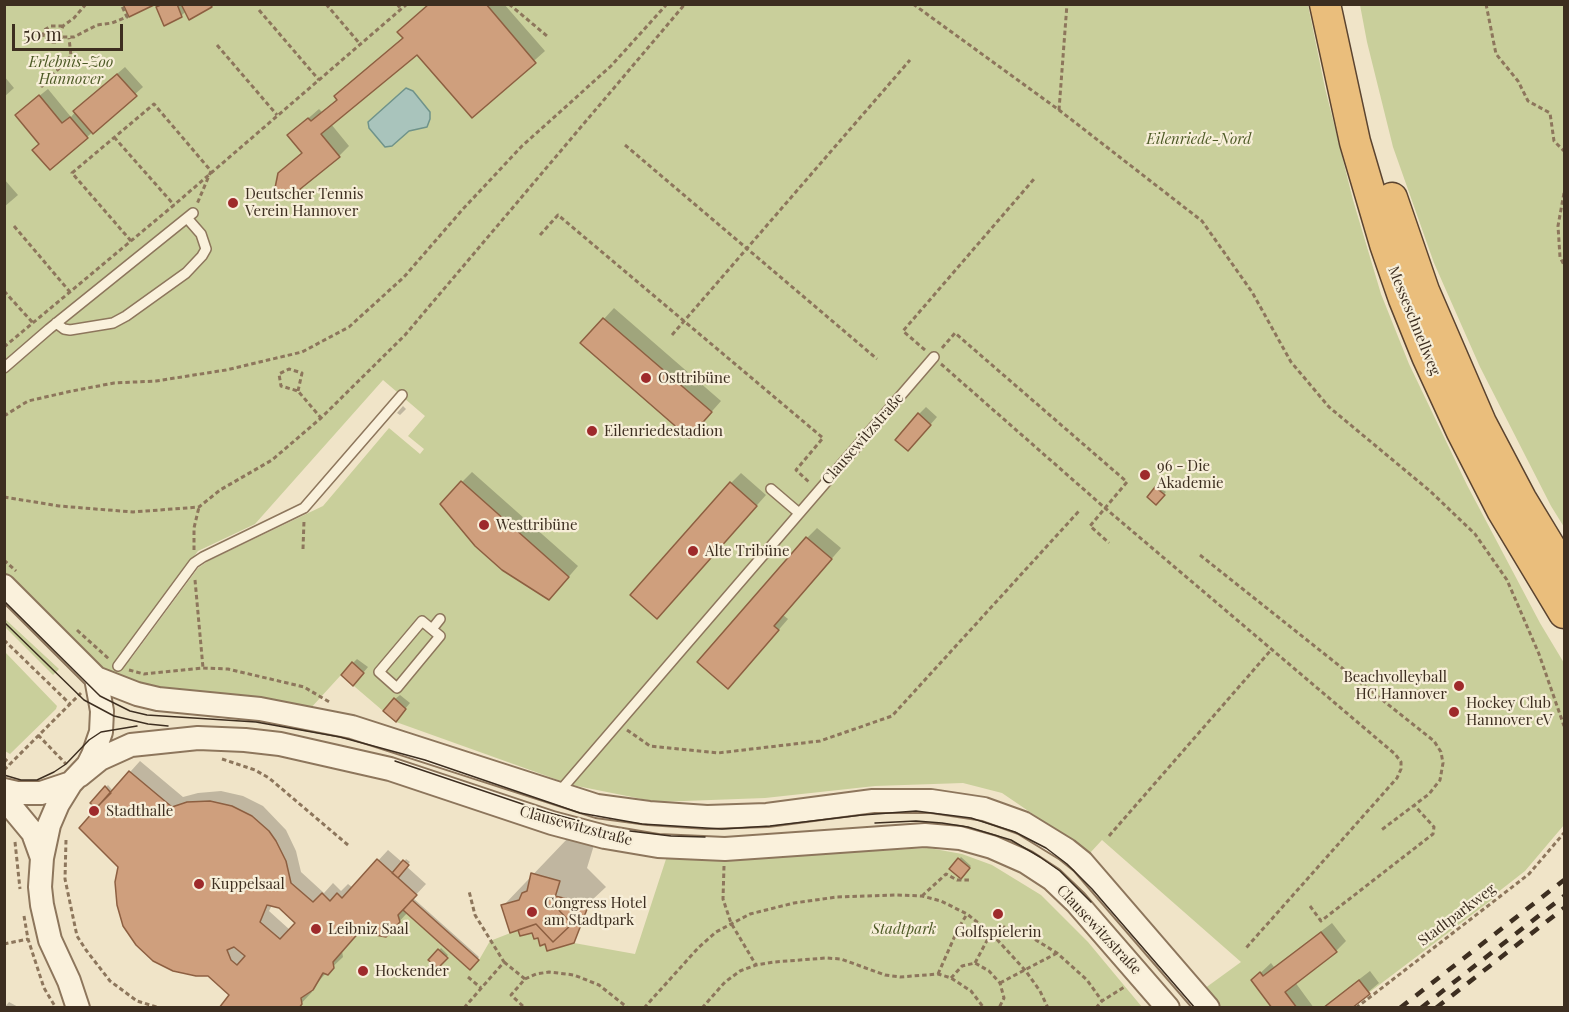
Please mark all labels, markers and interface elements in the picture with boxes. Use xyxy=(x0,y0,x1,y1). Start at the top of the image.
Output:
scale bar xyxy=(15,12,126,50)
text: 50 m xyxy=(23,22,62,46)
park label: Erlebnis-Zoo Hannover xyxy=(29,53,113,88)
park label: Eilenriede-Nord xyxy=(1147,130,1251,148)
place label: Deutscher Tennis Verein Hannover xyxy=(245,185,364,220)
marker: Deutscher Tennis Verein Hannover xyxy=(226,196,240,210)
street label: Messeschnellweg xyxy=(1384,264,1444,378)
place label: Osttribüne xyxy=(658,369,731,387)
marker: Osttribüne xyxy=(639,371,653,385)
street label: Clausewitzstraße xyxy=(818,389,908,489)
place label: Eilenriedestadion xyxy=(604,422,723,440)
marker: Eilenriedestadion xyxy=(585,424,599,438)
place label: 96 - Die Akademie xyxy=(1157,457,1224,492)
marker: 96 - Die Akademie xyxy=(1138,468,1152,482)
place label: Westtribüne xyxy=(496,516,578,534)
marker: Westtribüne xyxy=(477,518,491,532)
place label: Alte Tribüne xyxy=(705,542,789,560)
marker: Alte Tribüne xyxy=(686,544,700,558)
place label: Beachvolleyball HC Hannover xyxy=(1343,668,1447,703)
marker: Beachvolleyball HC Hannover xyxy=(1452,679,1466,693)
place label: Hockey Club Hannover eV xyxy=(1466,694,1552,729)
marker: Hockey Club Hannover eV xyxy=(1447,705,1461,719)
place label: Stadthalle xyxy=(106,802,173,820)
street label: Clausewitzstraße xyxy=(518,802,634,850)
marker: Stadthalle xyxy=(87,804,101,818)
place label: Kuppelsaal xyxy=(211,875,285,893)
marker: Kuppelsaal xyxy=(192,877,206,891)
street label: Stadtparkweg xyxy=(1415,880,1499,950)
street label: Clausewitzstraße xyxy=(1053,881,1145,979)
place label: Congress Hotel am Stadtpark xyxy=(544,894,647,929)
marker: Congress Hotel am Stadtpark xyxy=(525,905,539,919)
marker: Golfspielerin xyxy=(991,907,1005,921)
place label: Leibniz Saal xyxy=(328,920,409,938)
park label: Stadtpark xyxy=(872,920,936,938)
marker: Leibniz Saal xyxy=(309,922,323,936)
place label: Golfspielerin xyxy=(954,923,1042,941)
place label: Hockender xyxy=(375,962,449,980)
marker: Hockender xyxy=(356,964,370,978)

